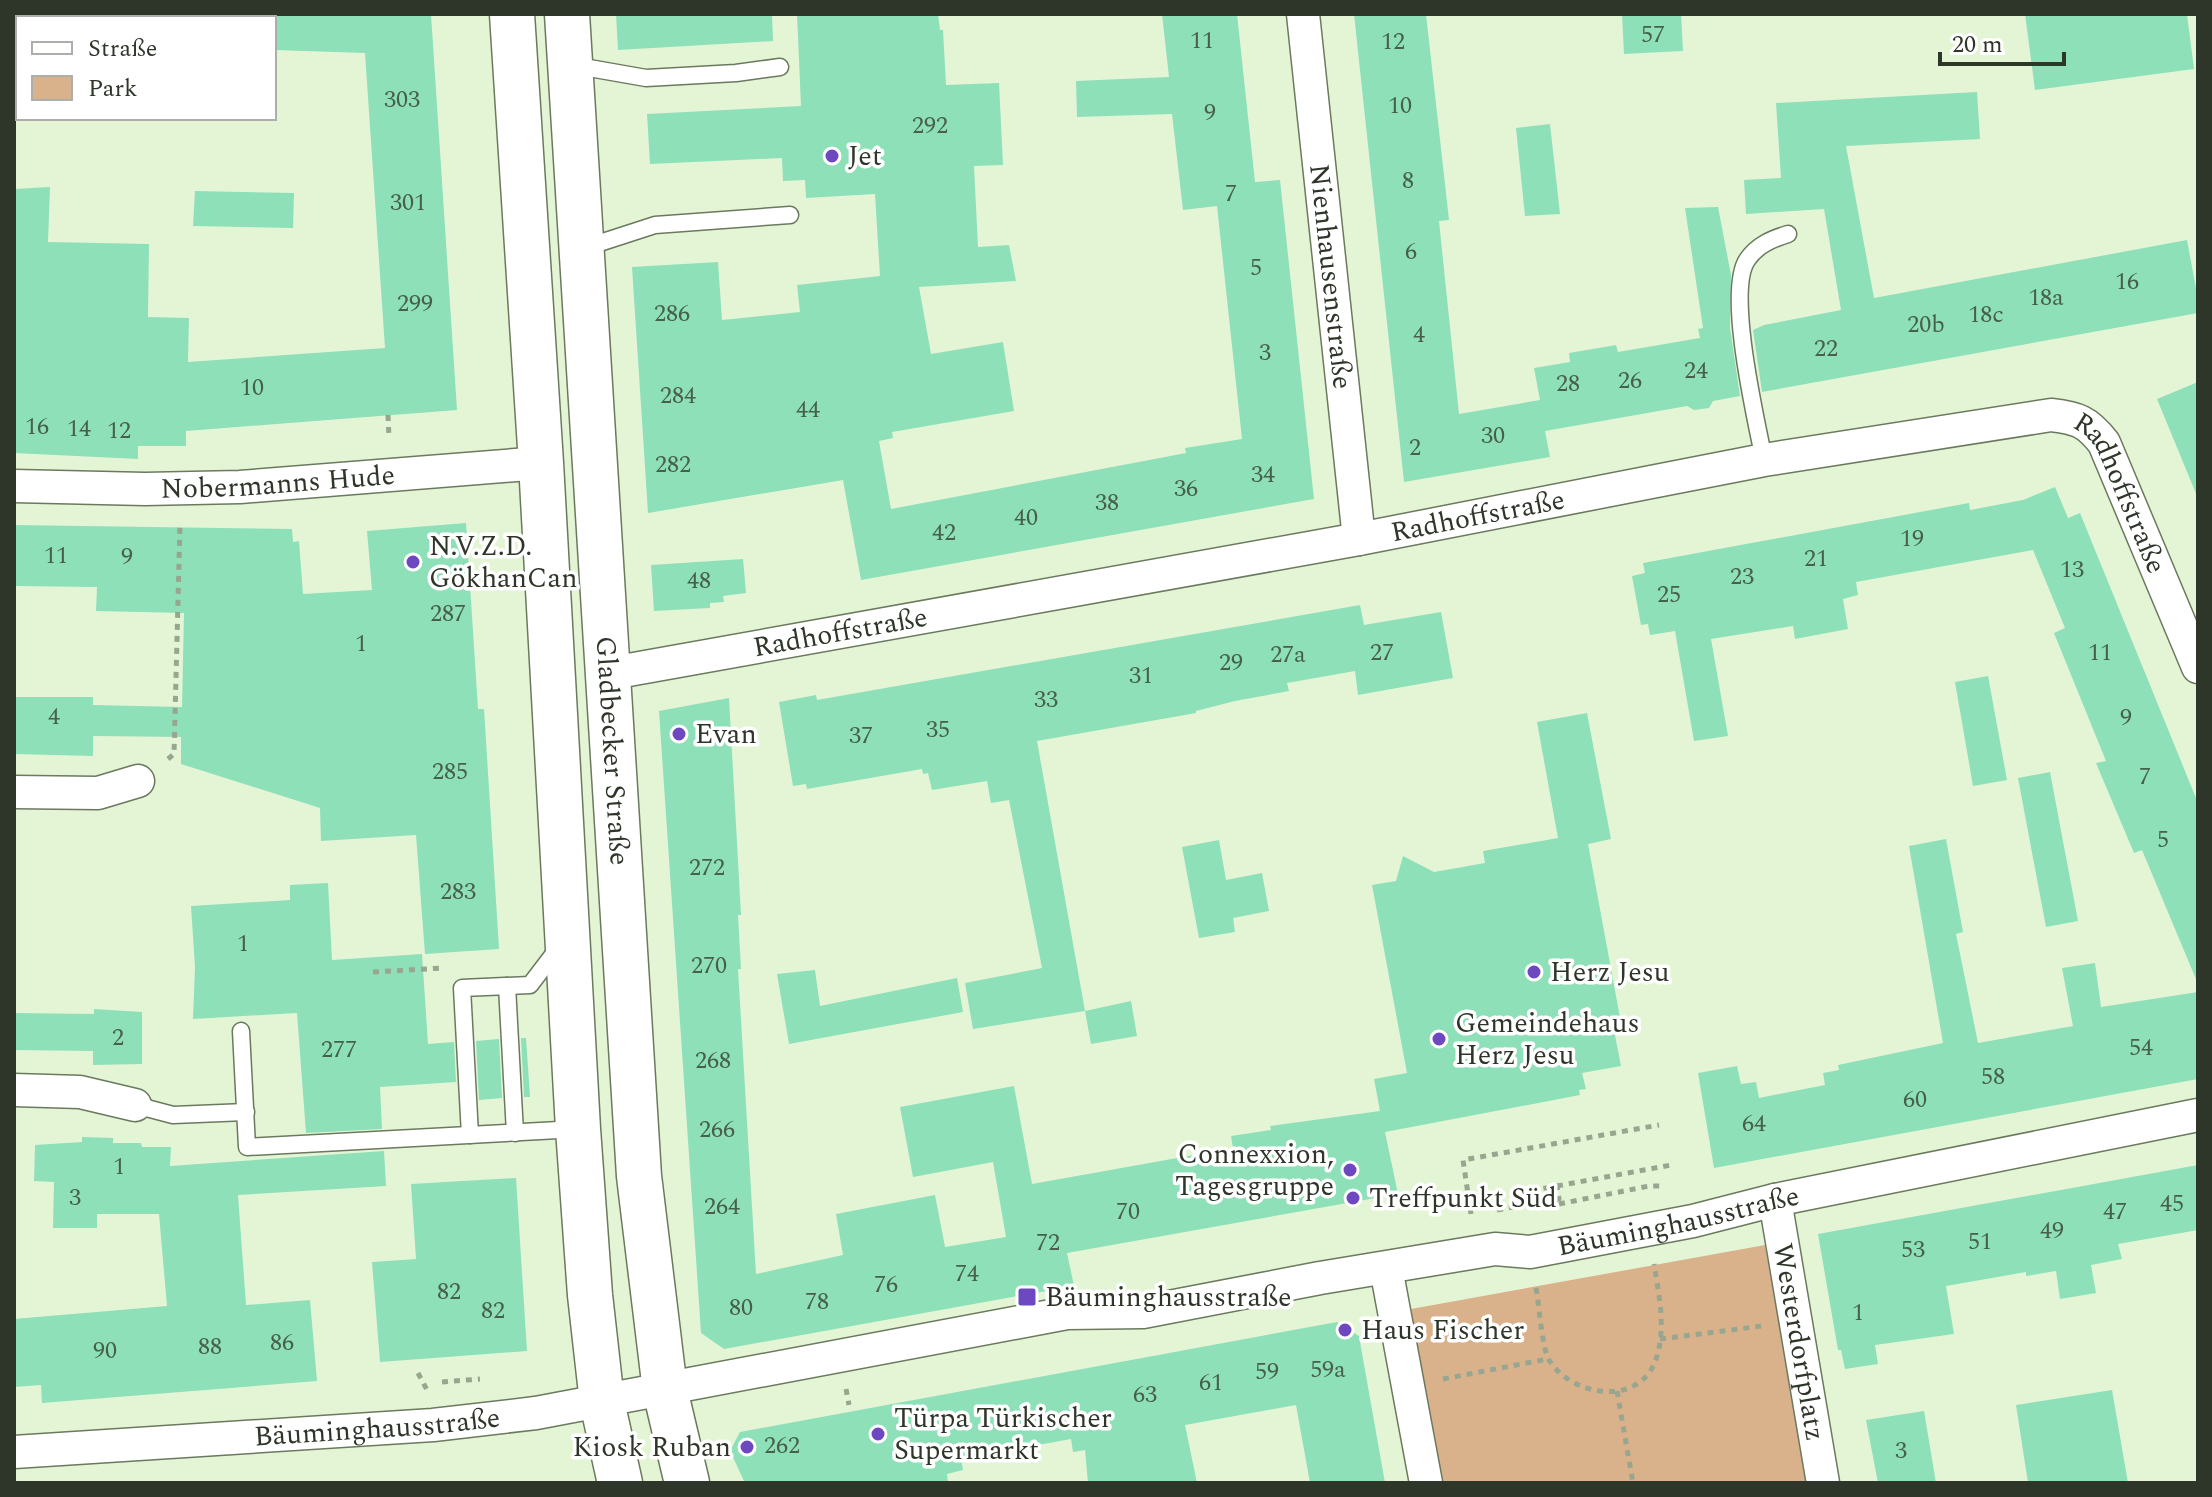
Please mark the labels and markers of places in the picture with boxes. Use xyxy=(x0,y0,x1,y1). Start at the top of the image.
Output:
place label: Jet xyxy=(848,135,882,178)
marker: Jet xyxy=(823,147,841,165)
place label: N.V.Z.D. GökhanCan xyxy=(429,525,577,600)
marker: N.V.Z.D. GökhanCan xyxy=(404,553,422,571)
place label: Evan xyxy=(695,713,757,756)
marker: Evan xyxy=(670,725,688,743)
place label: Herz Jesu xyxy=(1550,951,1670,994)
marker: Herz Jesu xyxy=(1525,963,1543,981)
place label: Gemeindehaus Herz Jesu xyxy=(1455,1002,1640,1077)
marker: Gemeindehaus Herz Jesu xyxy=(1430,1030,1448,1048)
place label: Connexxion, Tagesgruppe xyxy=(1175,1133,1334,1208)
marker: Connexxion, Tagesgruppe xyxy=(1341,1161,1359,1179)
place label: Treffpunkt Süd xyxy=(1369,1177,1557,1220)
marker: Treffpunkt Süd xyxy=(1344,1189,1362,1207)
place label: Bäuminghausstraße xyxy=(1045,1276,1292,1319)
marker: Bäuminghausstraße xyxy=(1016,1286,1038,1308)
place label: Haus Fischer xyxy=(1361,1309,1524,1352)
marker: Haus Fischer xyxy=(1336,1321,1354,1339)
place label: Türpa Türkischer Supermarkt xyxy=(894,1397,1112,1472)
marker: Türpa Türkischer Supermarkt xyxy=(869,1425,887,1443)
place label: Kiosk Ruban xyxy=(573,1426,731,1469)
marker: Kiosk Ruban xyxy=(738,1438,756,1456)

